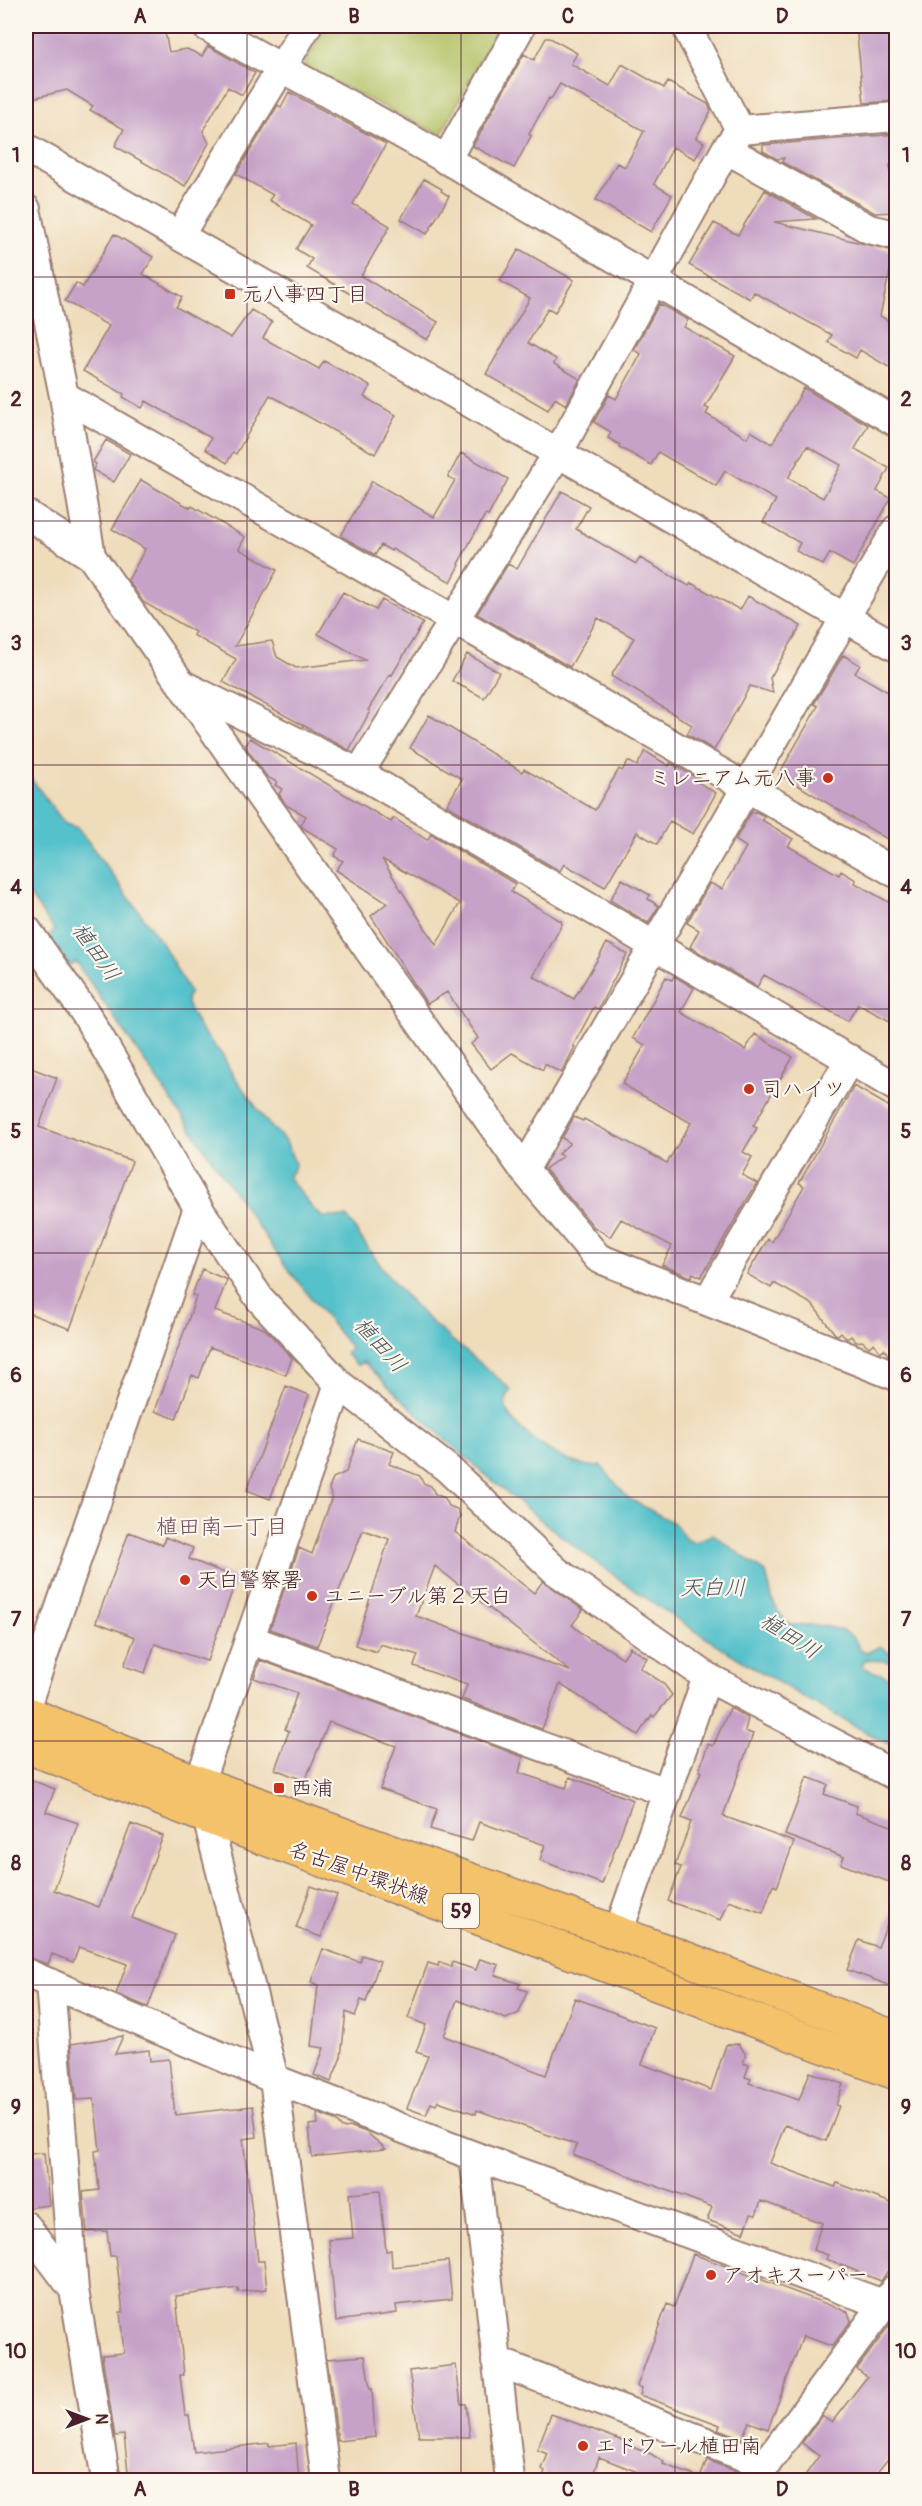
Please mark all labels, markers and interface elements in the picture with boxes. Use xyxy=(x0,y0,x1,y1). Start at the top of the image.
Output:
text: A xyxy=(134,4,147,29)
text: B xyxy=(348,4,360,29)
text: C xyxy=(562,4,574,29)
text: D xyxy=(776,4,789,29)
text: 1 xyxy=(12,143,20,168)
text: 1 xyxy=(902,143,910,168)
place label: 元八事四丁目 xyxy=(242,281,368,308)
marker: 元八事四丁目 xyxy=(223,287,237,301)
text: 2 xyxy=(10,387,22,412)
text: 2 xyxy=(900,387,912,412)
text: 3 xyxy=(10,631,22,656)
text: 3 xyxy=(900,631,912,656)
place label: ミレニアム元八事 xyxy=(649,765,816,792)
marker: ミレニアム元八事 xyxy=(821,771,835,785)
text: 4 xyxy=(10,875,22,900)
text: 4 xyxy=(900,875,912,900)
water label: 植田川 xyxy=(66,917,126,987)
place label: 司ハイツ xyxy=(761,1076,845,1103)
marker: 司ハイツ xyxy=(742,1082,756,1096)
text: 5 xyxy=(11,1119,22,1144)
text: 5 xyxy=(901,1119,912,1144)
water label: 植田川 xyxy=(348,1311,412,1379)
text: 6 xyxy=(10,1363,22,1388)
text: 6 xyxy=(900,1363,912,1388)
district label: 植田南一丁目 xyxy=(156,1513,288,1541)
place label: 天白警察署 xyxy=(197,1567,302,1594)
marker: 天白警察署 xyxy=(178,1573,192,1587)
water label: 天白川 xyxy=(680,1574,746,1602)
place label: ユニーブル第２天白 xyxy=(324,1583,511,1610)
marker: ユニーブル第２天白 xyxy=(305,1589,319,1603)
water label: 植田川 xyxy=(755,1606,825,1666)
text: 7 xyxy=(11,1607,22,1632)
text: 7 xyxy=(901,1607,912,1632)
place label: 西浦 xyxy=(291,1775,333,1802)
marker: 西浦 xyxy=(272,1781,286,1795)
street label: 名古屋中環状線 xyxy=(285,1835,433,1911)
text: 8 xyxy=(11,1851,21,1876)
text: 8 xyxy=(901,1851,911,1876)
road number: 59 xyxy=(443,1894,479,1928)
text: 9 xyxy=(11,2095,21,2120)
text: 9 xyxy=(901,2095,911,2120)
place label: アオキスーパー xyxy=(723,2262,868,2289)
marker: アオキスーパー xyxy=(704,2268,718,2282)
text: 10 xyxy=(5,2339,27,2364)
text: 10 xyxy=(895,2339,917,2364)
north arrow xyxy=(57,2389,117,2449)
text: N xyxy=(91,2414,111,2425)
place label: エドワール植田南 xyxy=(595,2433,762,2460)
marker: エドワール植田南 xyxy=(576,2439,590,2453)
text: A xyxy=(134,2477,147,2502)
text: B xyxy=(348,2477,360,2502)
text: C xyxy=(562,2477,574,2502)
text: D xyxy=(776,2477,789,2502)

